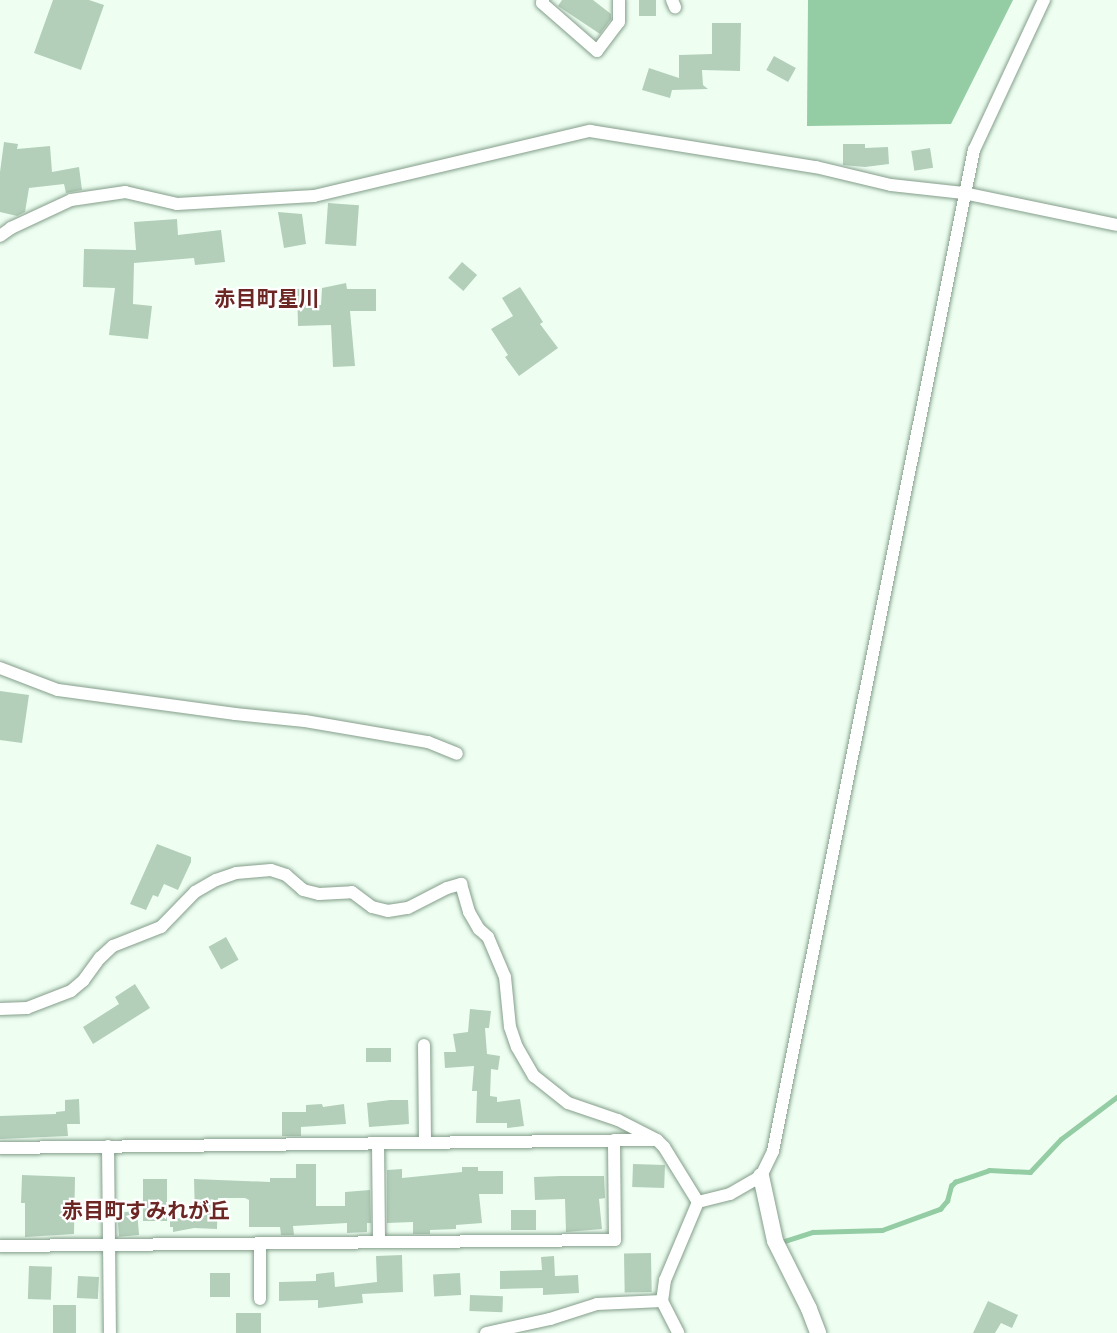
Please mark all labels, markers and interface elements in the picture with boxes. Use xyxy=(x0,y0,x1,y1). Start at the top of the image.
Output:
district label: 赤目町星川 xyxy=(215,286,319,312)
district label: 赤目町すみれが丘 xyxy=(62,1198,230,1224)

